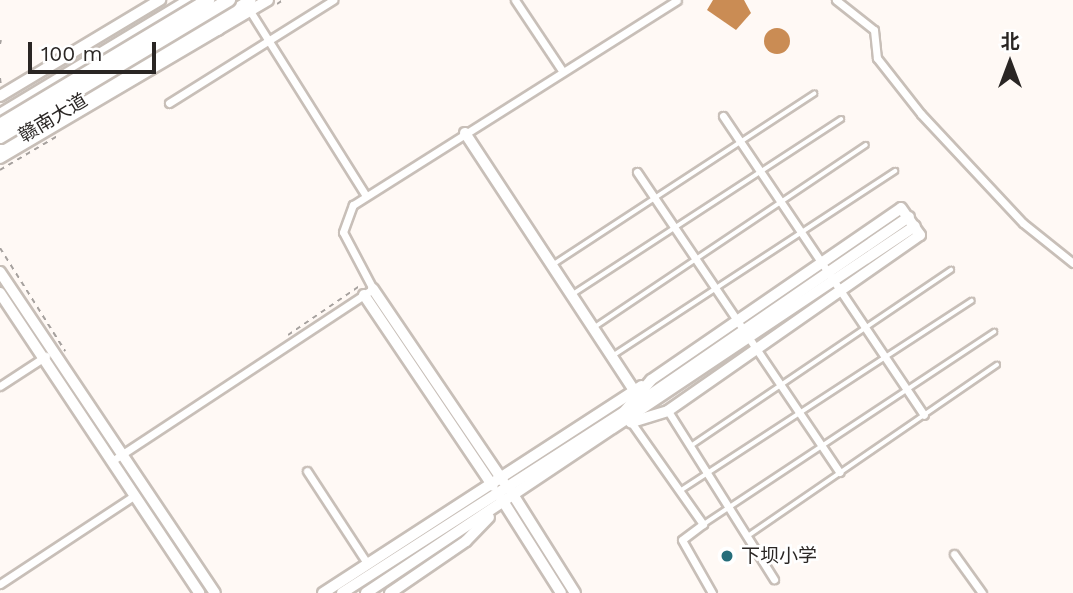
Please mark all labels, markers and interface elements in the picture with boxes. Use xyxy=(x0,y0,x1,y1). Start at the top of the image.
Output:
scale bar xyxy=(32,28,159,72)
north arrow xyxy=(975,28,1045,98)
text: 北 xyxy=(1000,30,1020,53)
text: 100 m xyxy=(41,41,103,66)
street label: 赣南大道 xyxy=(15,89,91,147)
place label: 下坝小学 xyxy=(741,545,817,567)
marker: 下坝小学 xyxy=(719,548,735,564)

